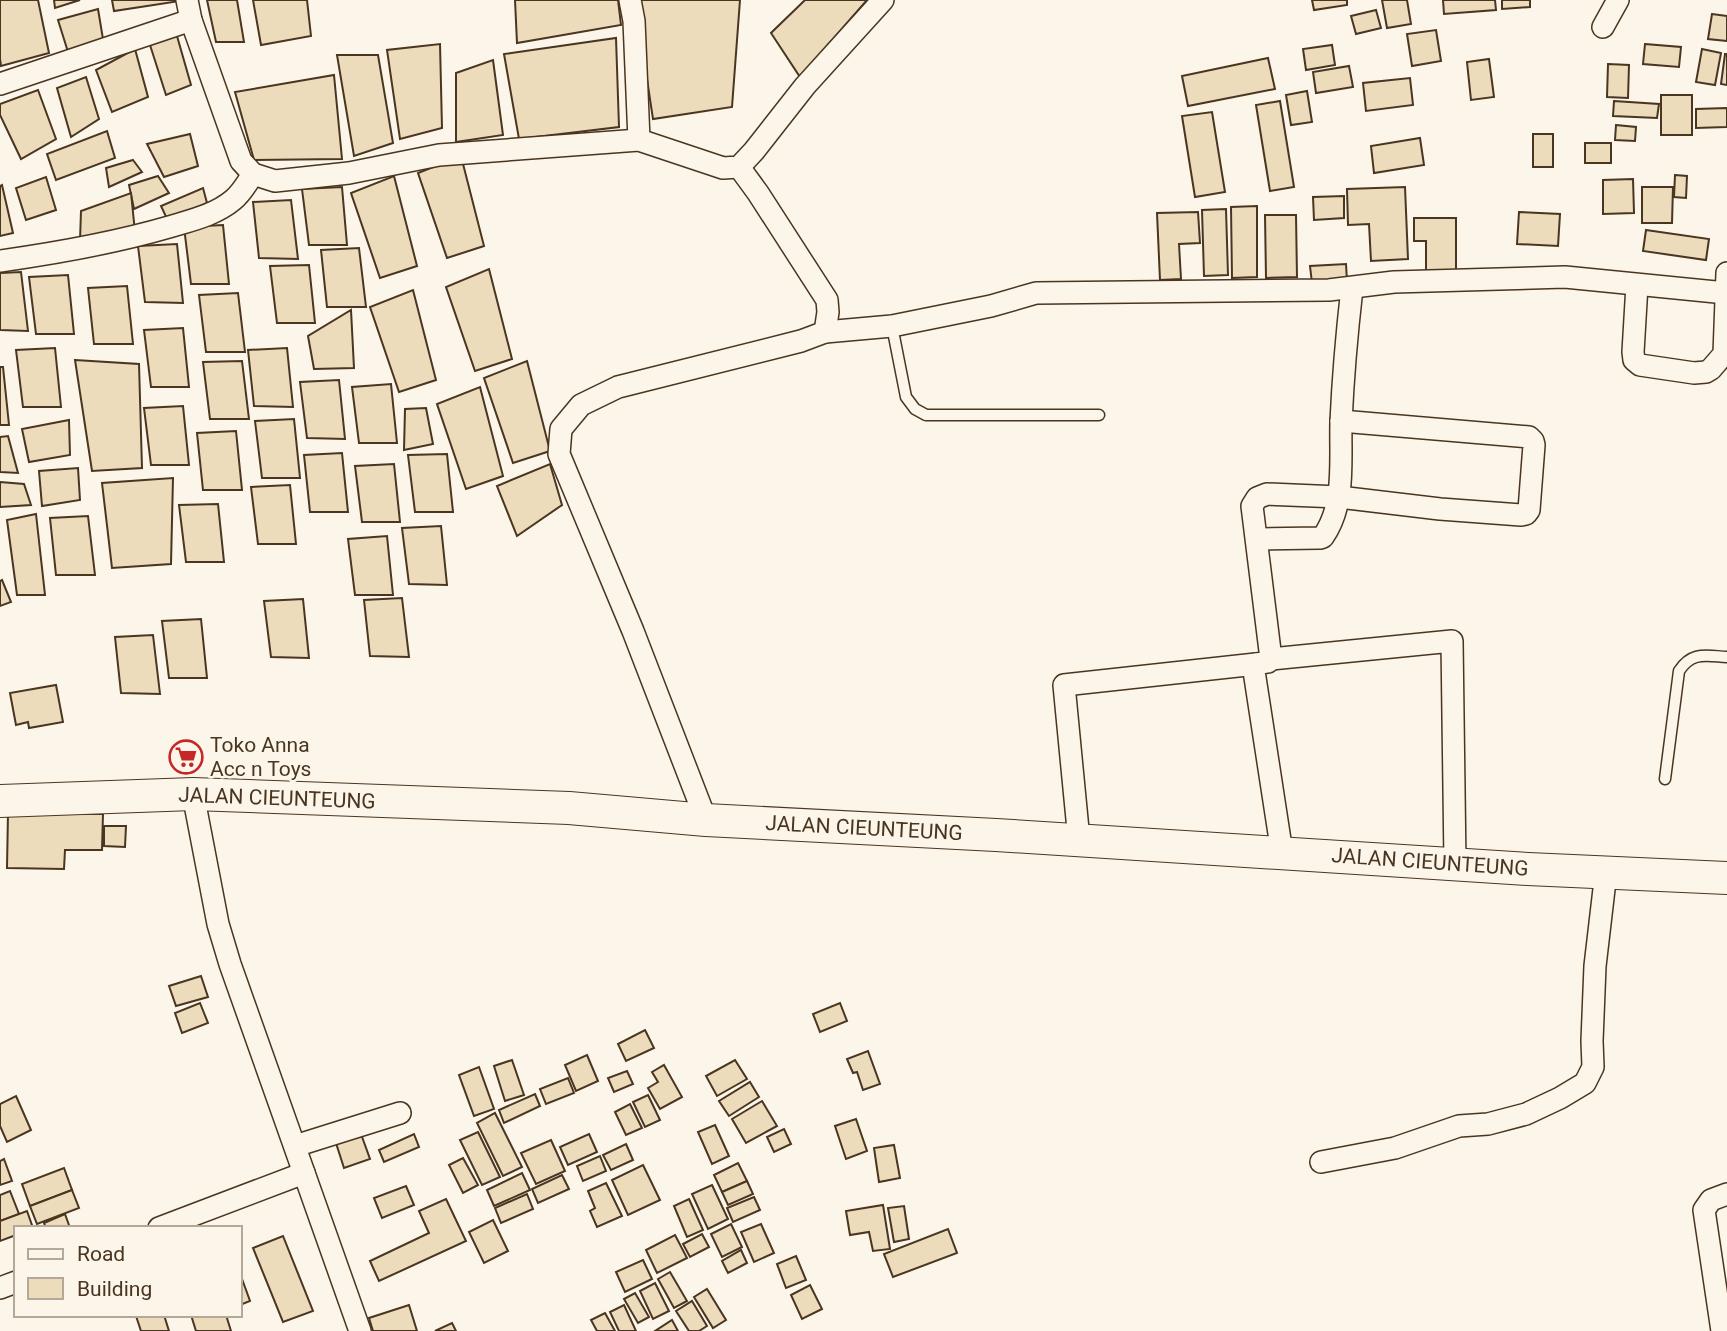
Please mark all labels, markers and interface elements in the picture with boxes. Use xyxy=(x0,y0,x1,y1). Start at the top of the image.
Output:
place label: Toko Anna Acc n Toys xyxy=(210,733,311,781)
supermarket icon: Toko Anna Acc n Toys xyxy=(167,738,205,776)
street label: JALAN CIEUNTEUNG xyxy=(178,783,376,813)
street label: JALAN CIEUNTEUNG xyxy=(765,811,963,845)
street label: JALAN CIEUNTEUNG xyxy=(1331,843,1529,881)
legend xyxy=(14,1226,242,1317)
text: Road xyxy=(77,1242,125,1266)
text: Building xyxy=(77,1277,152,1301)

